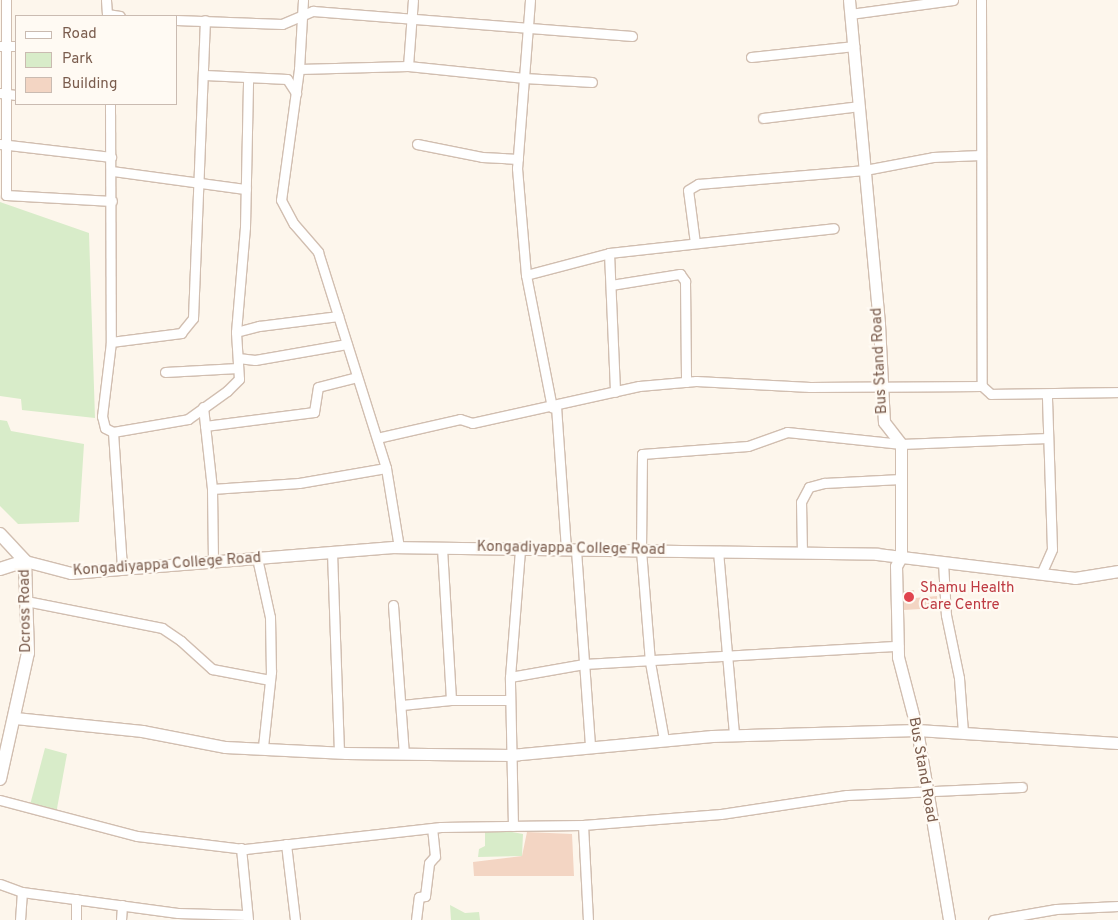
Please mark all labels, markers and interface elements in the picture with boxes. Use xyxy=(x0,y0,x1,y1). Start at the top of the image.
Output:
legend xyxy=(15,15,178,105)
text: Road xyxy=(62,25,97,44)
text: Park xyxy=(62,50,93,69)
text: Building xyxy=(62,75,117,94)
street label: Bus Stand Road xyxy=(868,307,892,415)
street label: Kongadiyappa College Road xyxy=(477,538,665,560)
street label: Kongadiyappa College Road xyxy=(72,549,262,581)
street label: Dcross Road xyxy=(16,569,36,653)
place label: Shamu Health Care Centre xyxy=(920,579,1014,614)
marker: Shamu Health Care Centre xyxy=(902,590,916,604)
street label: Bus Stand Road xyxy=(904,716,940,824)

